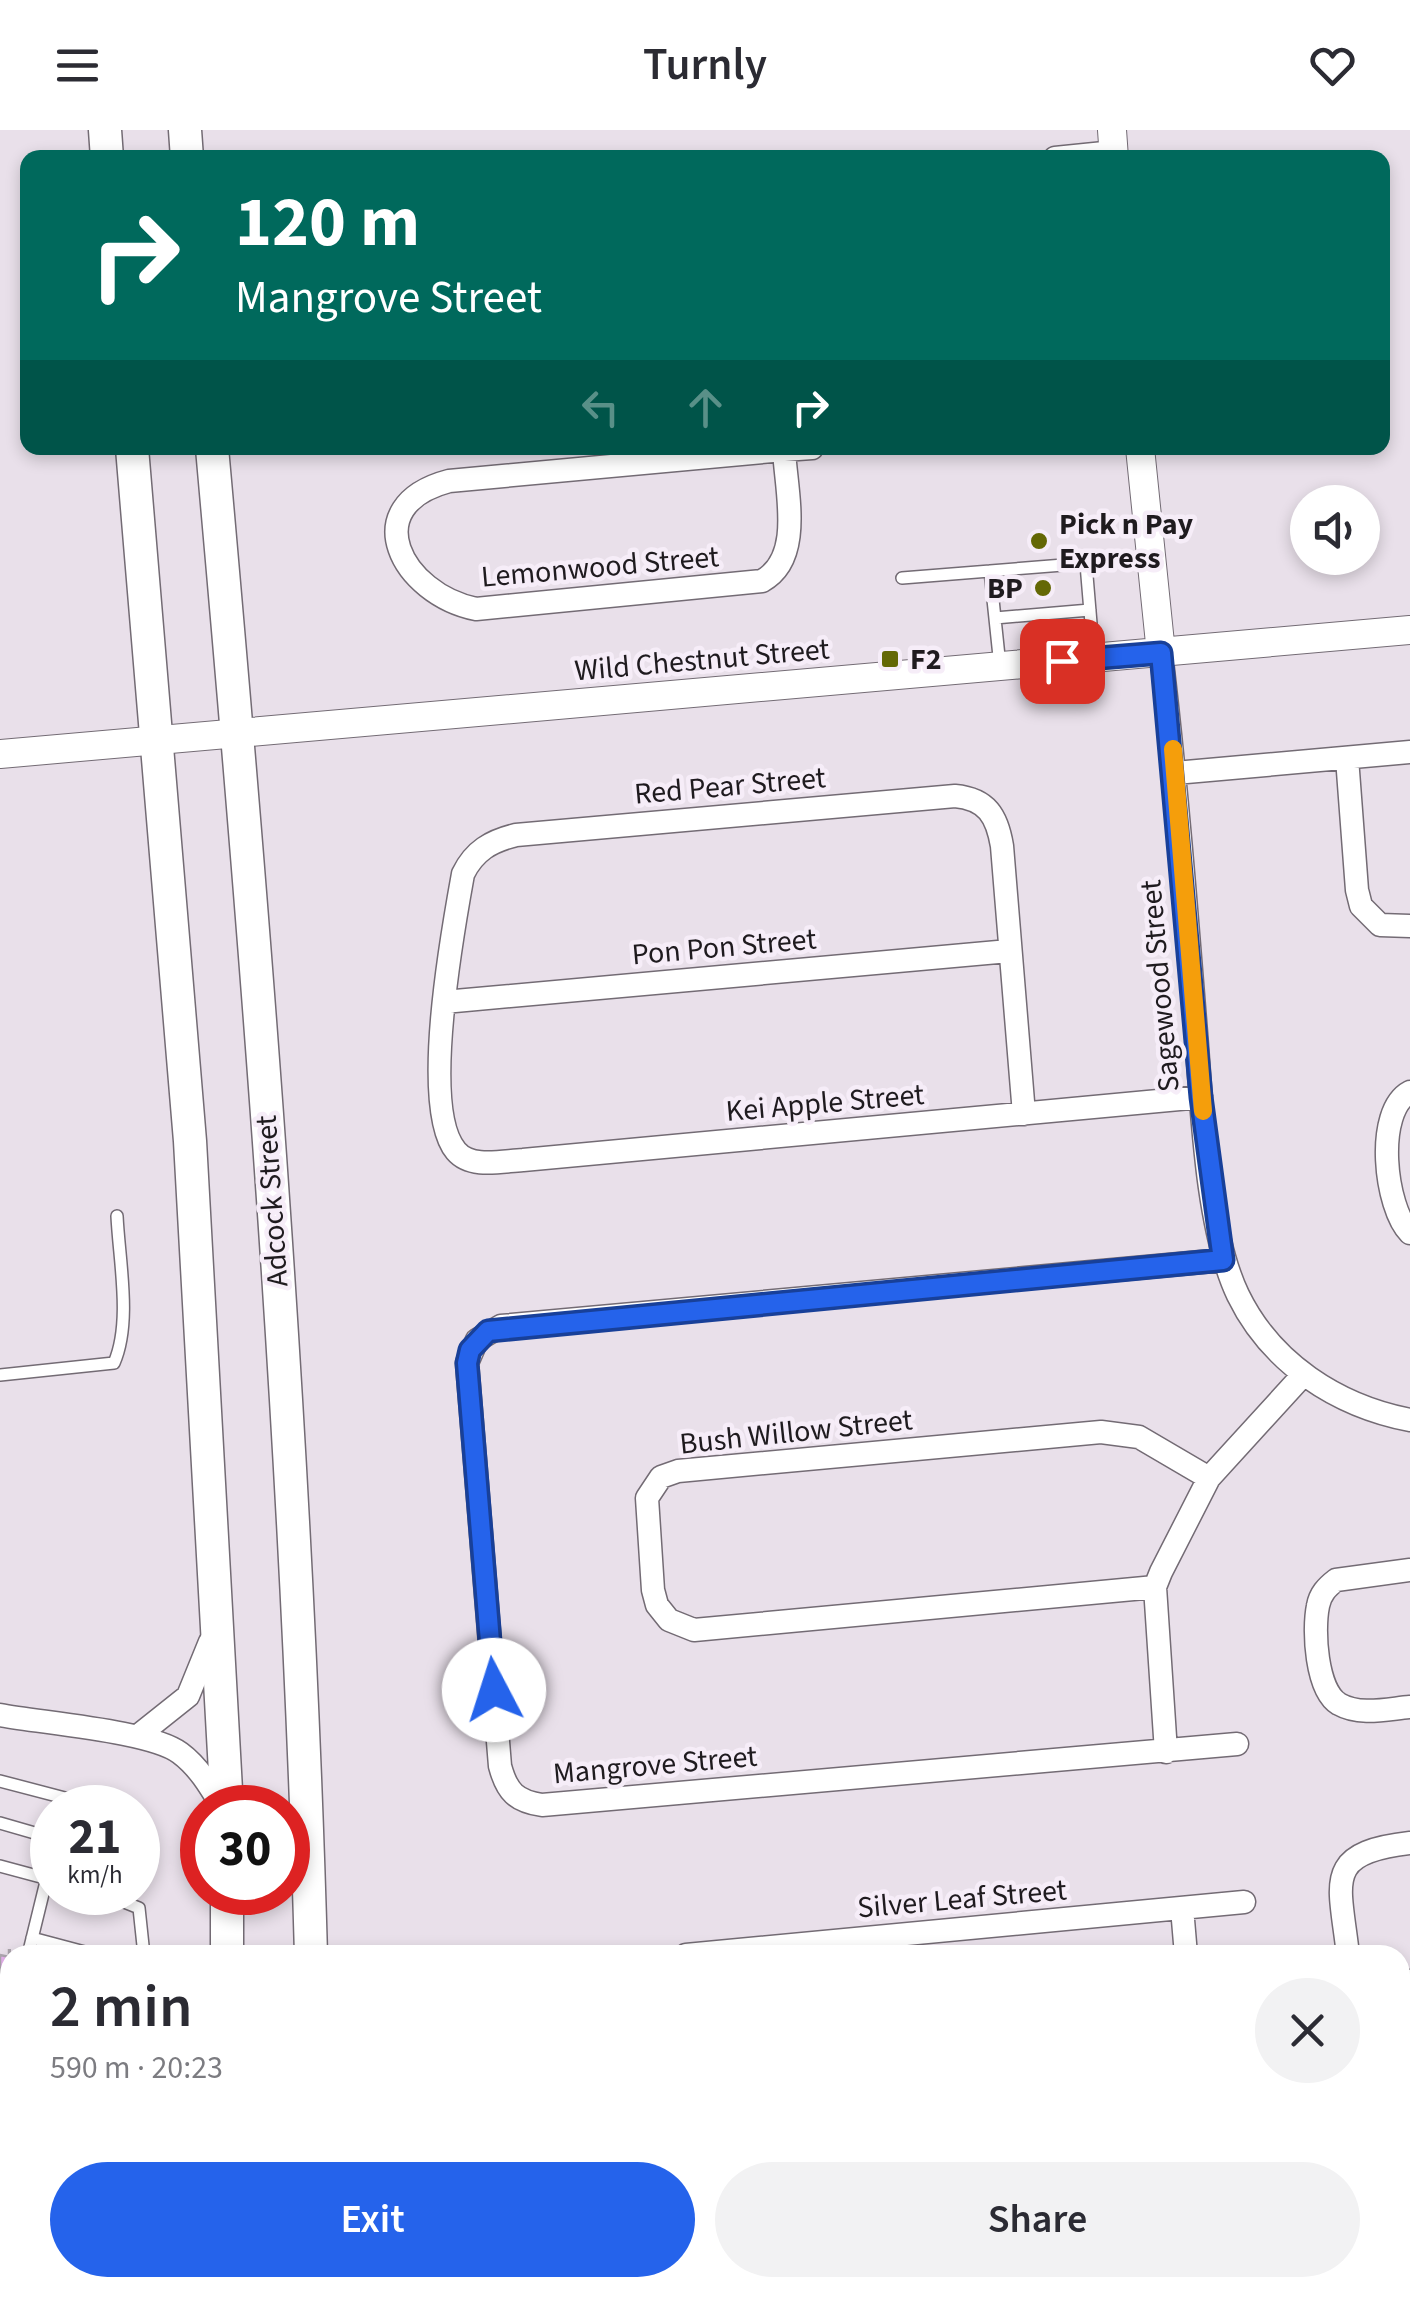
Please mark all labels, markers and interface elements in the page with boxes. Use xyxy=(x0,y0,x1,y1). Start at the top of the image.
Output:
text: Turnly xyxy=(643,33,767,97)
icon: menu xyxy=(50,38,105,93)
icon: heart xyxy=(1305,38,1360,93)
text: 120 m xyxy=(235,173,420,273)
icon: right xyxy=(70,190,200,320)
text: Mangrove Street xyxy=(235,266,542,330)
icon: left xyxy=(573,380,628,435)
icon: ahead xyxy=(678,380,733,435)
icon: right xyxy=(783,380,838,435)
map controls xyxy=(1290,485,1380,575)
button: sound xyxy=(1290,485,1380,575)
place label: Pick n Pay Express xyxy=(1059,503,1193,580)
marker: Pick n Pay Express xyxy=(1028,530,1050,552)
street label: Lemonwood Street xyxy=(479,535,721,599)
place label: BP xyxy=(987,567,1023,610)
marker: BP xyxy=(1032,577,1054,599)
pin xyxy=(1020,619,1105,704)
street label: Wild Chestnut Street xyxy=(573,627,831,693)
icon: arrive xyxy=(1035,634,1090,689)
place label: F2 xyxy=(910,638,942,681)
marker: F2 xyxy=(879,648,901,670)
street label: Red Pear Street xyxy=(633,756,827,816)
street label: Sagewood Street xyxy=(1129,878,1191,1094)
street label: Pon Pon Street xyxy=(630,918,818,976)
street label: Kei Apple Street xyxy=(724,1073,926,1133)
street label: Adcock Street xyxy=(245,1114,299,1288)
street label: Bush Willow Street xyxy=(677,1398,915,1466)
position arrow xyxy=(442,1638,546,1742)
street label: Mangrove Street xyxy=(551,1735,759,1795)
speed limit sign: 30 xyxy=(180,1785,310,1915)
text: 21 xyxy=(69,1802,121,1873)
text: km/h xyxy=(67,1857,123,1893)
street label: Silver Leaf Street xyxy=(856,1868,1068,1930)
text: 2 min xyxy=(50,1965,193,2050)
button: close xyxy=(1255,1978,1360,2083)
text: 590 m · 20:23 xyxy=(50,2045,223,2091)
button: Exit xyxy=(50,2162,695,2277)
button: Share xyxy=(715,2162,1360,2277)

